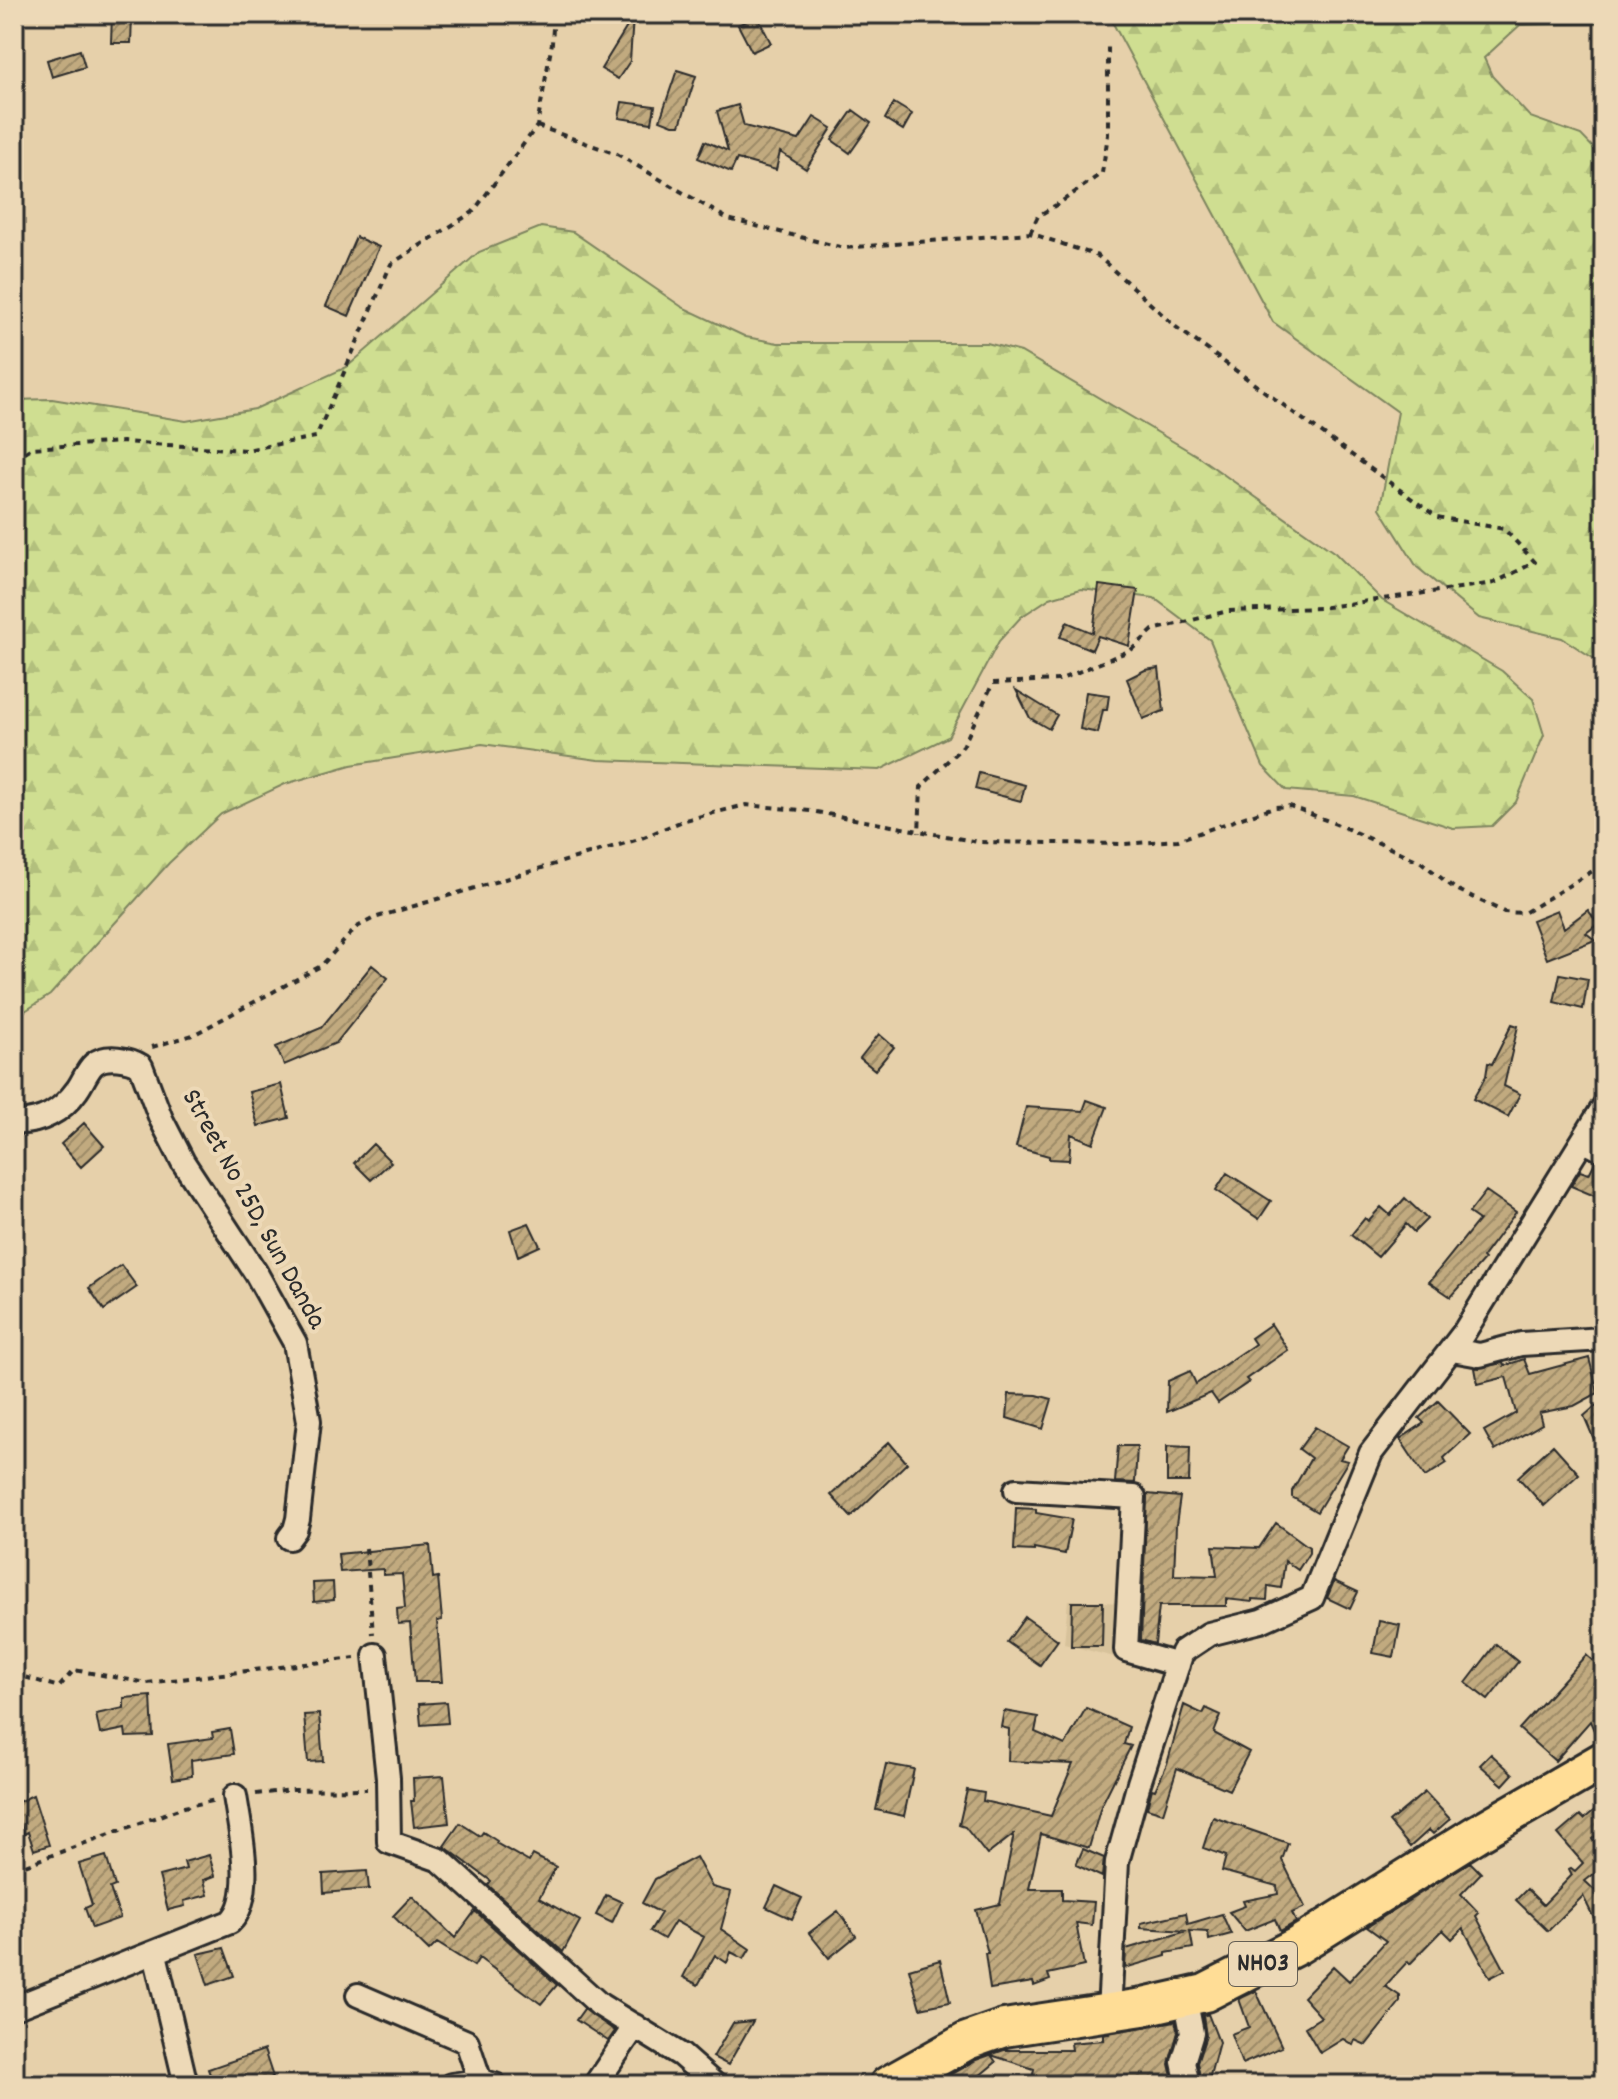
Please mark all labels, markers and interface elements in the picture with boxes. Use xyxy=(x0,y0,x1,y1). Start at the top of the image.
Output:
street label: Street No 25D, Sun Danda xyxy=(169,1083,335,1338)
road number: NH03 xyxy=(1229,1942,1297,1986)

